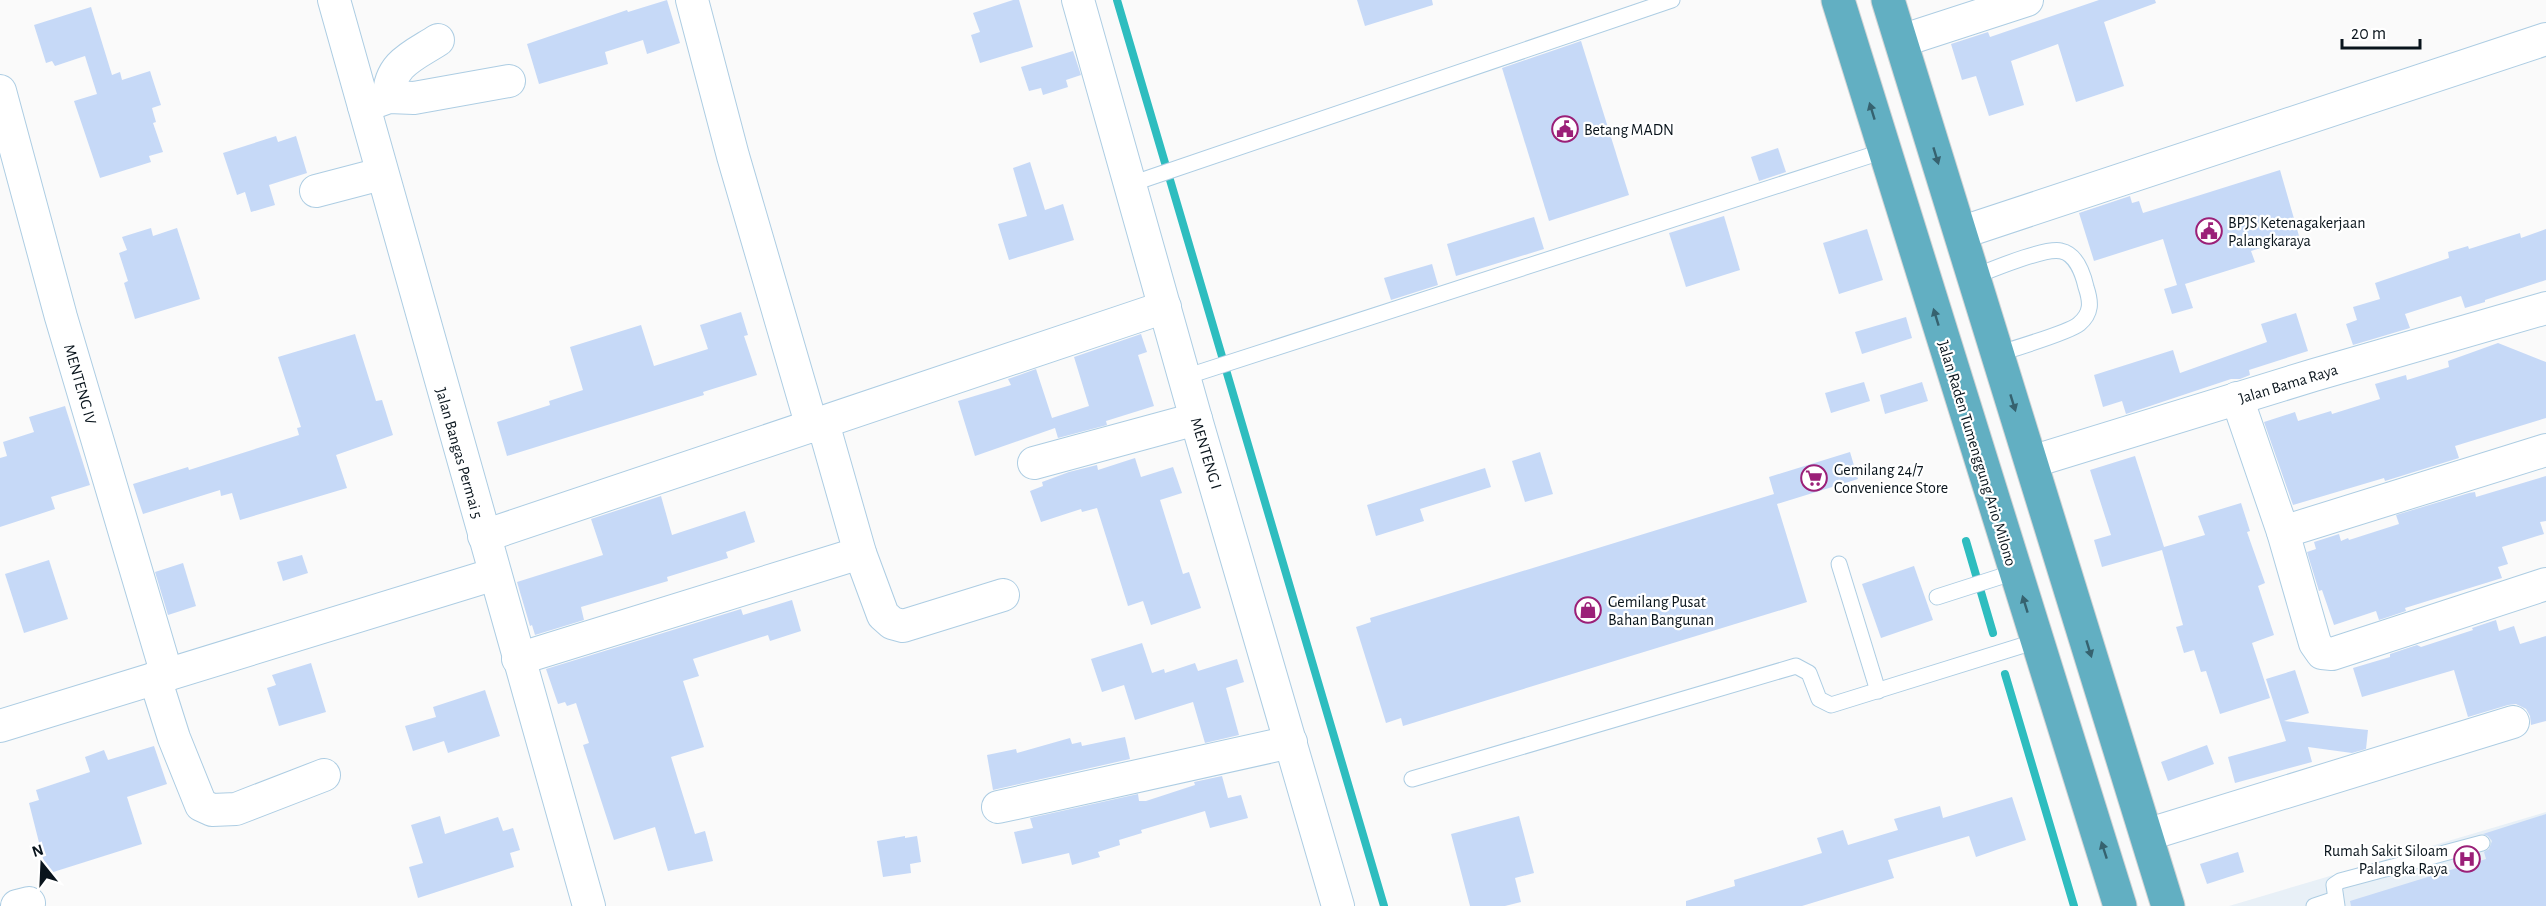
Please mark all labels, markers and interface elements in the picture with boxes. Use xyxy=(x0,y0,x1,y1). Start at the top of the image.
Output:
scale bar xyxy=(2342,12,2420,50)
text: 20 m xyxy=(2351,25,2386,43)
one-way arrow xyxy=(1867,102,1876,120)
public building icon: Betang MADN xyxy=(1550,114,1580,144)
place label: Betang MADN xyxy=(1584,122,1674,138)
one-way arrow xyxy=(1932,147,1941,165)
place label: BPJS Ketenagakerjaan Palangkaraya xyxy=(2228,215,2365,250)
public building icon: BPJS Ketenagakerjaan Palangkaraya xyxy=(2194,216,2224,246)
one-way arrow xyxy=(1931,308,1940,326)
street label: Jalan Raden Tumenggung Ario Milono xyxy=(1935,339,2019,568)
street label: MENTENG IV xyxy=(61,342,99,426)
street label: Jalan Bama Raya xyxy=(2237,361,2340,408)
street label: Jalan Bangas Permai 5 xyxy=(433,386,485,521)
one-way arrow xyxy=(2009,394,2018,412)
street label: MENTENG I xyxy=(1188,416,1224,491)
place label: Gemilang 24/7 Convenience Store xyxy=(1834,462,1948,496)
supermarket icon: Gemilang 24/7 Convenience Store xyxy=(1799,463,1829,493)
place label: Gemilang Pusat Bahan Bangunan xyxy=(1608,594,1714,628)
shop icon: Gemilang Pusat Bahan Bangunan xyxy=(1573,595,1603,625)
one-way arrow xyxy=(2020,595,2029,613)
one-way arrow xyxy=(2085,640,2094,658)
north arrow xyxy=(12,834,72,894)
text: N xyxy=(30,841,45,860)
one-way arrow xyxy=(2098,841,2108,859)
place label: Rumah Sakit Siloam Palangka Raya xyxy=(2323,843,2448,878)
hospital icon: Rumah Sakit Siloam Palangka Raya xyxy=(2452,844,2482,874)

